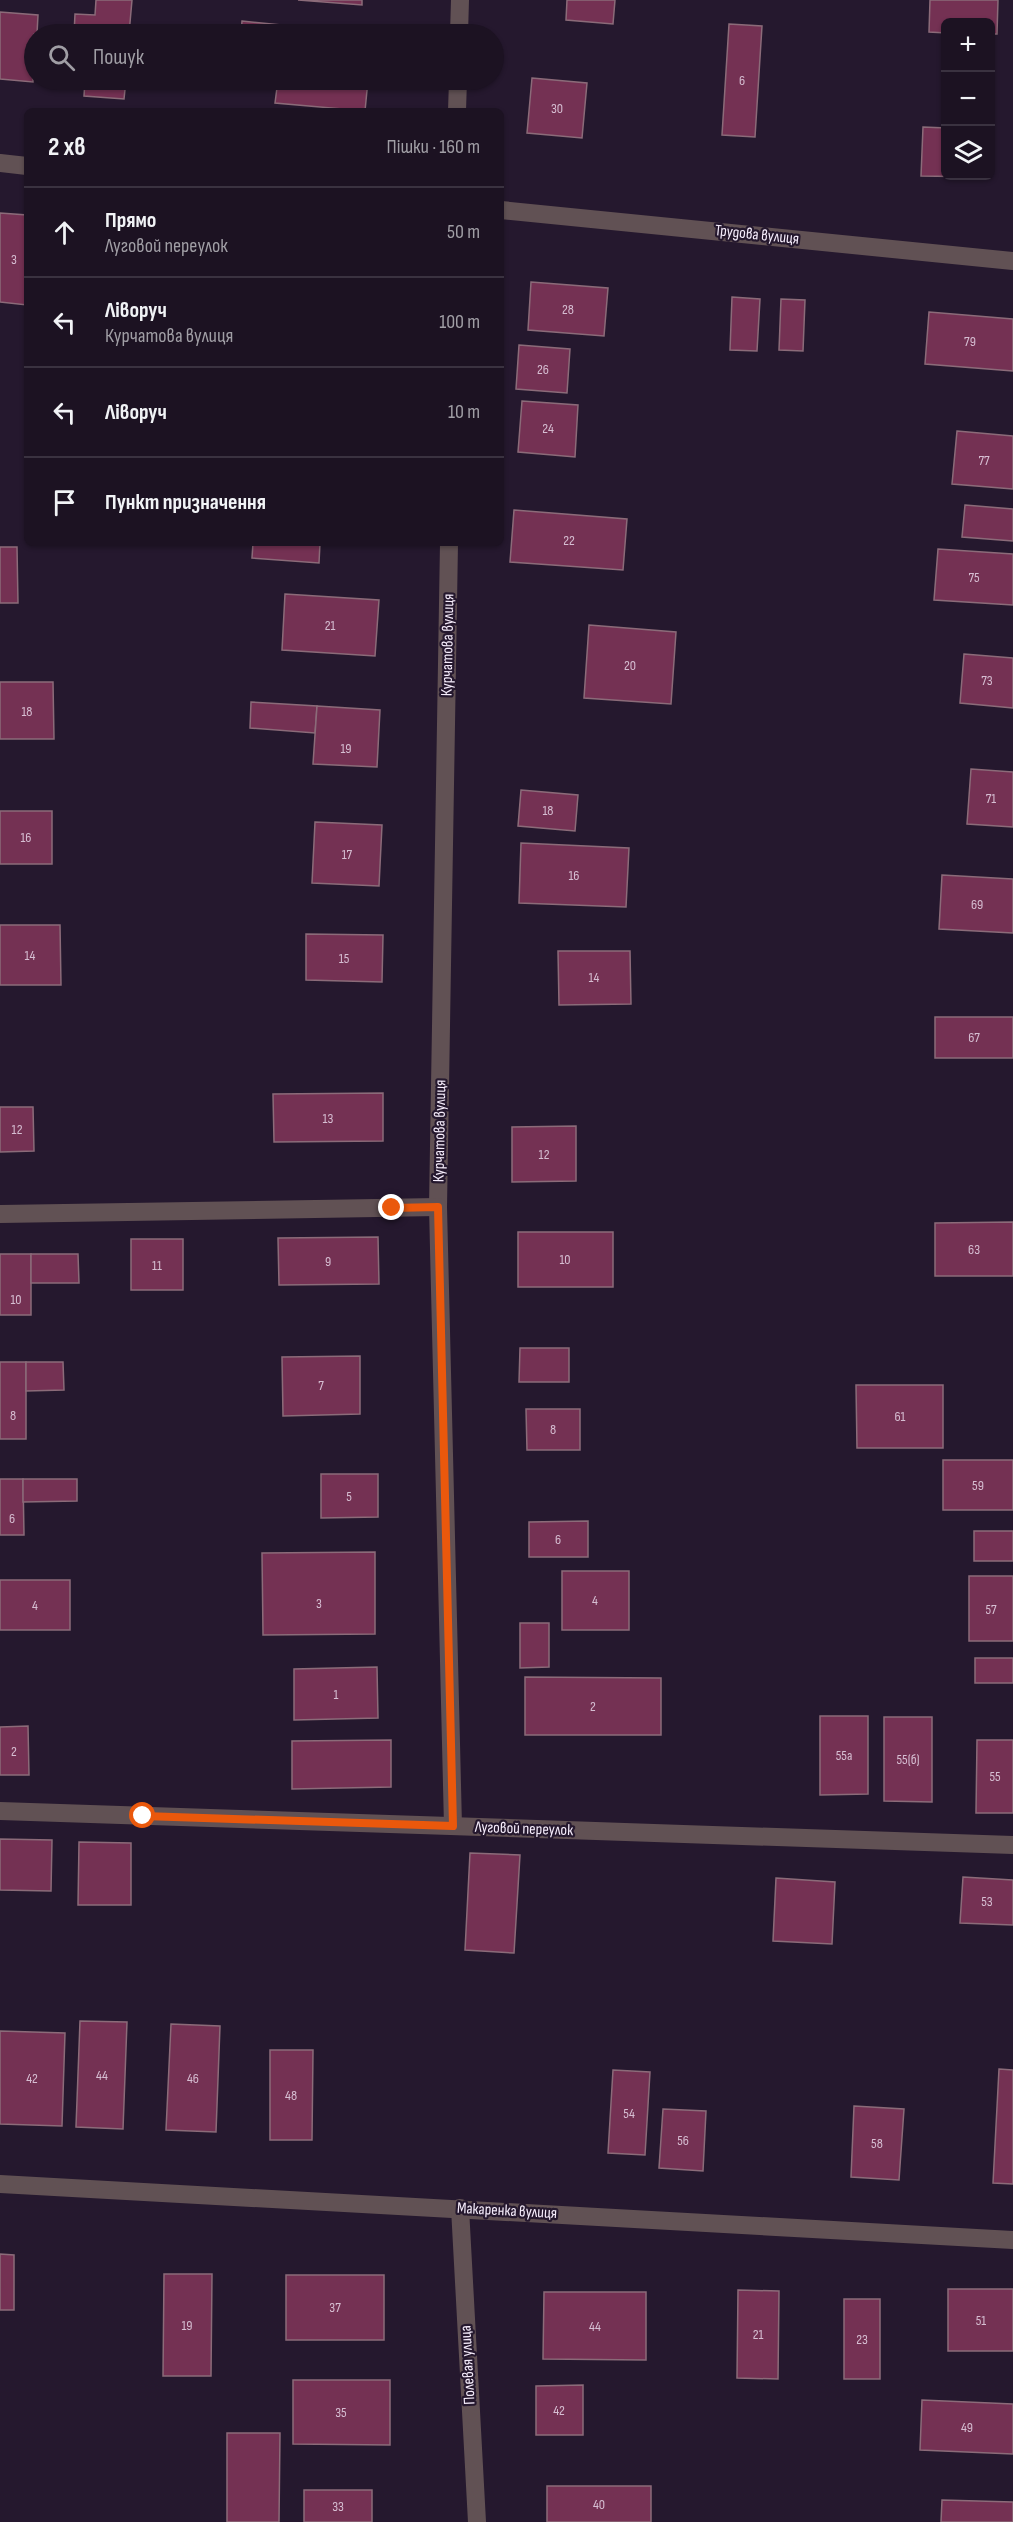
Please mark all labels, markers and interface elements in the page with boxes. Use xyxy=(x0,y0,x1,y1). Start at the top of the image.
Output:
map controls xyxy=(941,18,995,180)
button: + xyxy=(941,18,995,72)
search box xyxy=(24,24,504,90)
icon: search xyxy=(45,41,78,74)
text: Пошук xyxy=(93,44,144,71)
house number: 6 xyxy=(739,72,745,89)
button: − xyxy=(941,72,995,126)
house number: 30 xyxy=(551,100,563,117)
button: layers xyxy=(941,126,995,180)
text: 2 хв xyxy=(48,132,86,163)
text: Пішки · 160 m xyxy=(387,135,480,159)
text: Прямо xyxy=(105,207,156,234)
icon: ahead xyxy=(48,216,81,249)
text: 50 m xyxy=(447,220,480,244)
street label: Трудова вулиця xyxy=(714,221,800,249)
text: Луговой переулок xyxy=(105,234,228,258)
house number: 3 xyxy=(11,251,17,268)
text: Ліворуч xyxy=(105,297,167,324)
house number: 28 xyxy=(562,301,574,318)
icon: left xyxy=(48,306,81,339)
text: 100 m xyxy=(439,310,480,334)
text: Курчатова вулиця xyxy=(105,324,233,348)
house number: 79 xyxy=(964,333,976,350)
house number: 26 xyxy=(537,361,549,378)
icon: left xyxy=(48,396,81,429)
text: Ліворуч xyxy=(105,399,167,426)
text: 10 m xyxy=(448,400,480,424)
house number: 24 xyxy=(542,420,554,437)
house number: 77 xyxy=(978,452,990,469)
icon: arrive xyxy=(48,486,81,519)
text: Пункт призначення xyxy=(105,489,266,516)
house number: 22 xyxy=(563,532,575,549)
house number: 75 xyxy=(968,569,980,586)
street label: Курчатова вулиця xyxy=(438,594,458,696)
house number: 21 xyxy=(325,617,335,634)
house number: 20 xyxy=(624,657,636,674)
house number: 73 xyxy=(981,672,993,689)
house number: 18 xyxy=(21,703,33,720)
house number: 19 xyxy=(340,740,352,757)
house number: 71 xyxy=(986,790,996,807)
house number: 18 xyxy=(542,802,554,819)
house number: 16 xyxy=(20,829,32,846)
house number: 17 xyxy=(342,846,353,863)
house number: 16 xyxy=(568,867,580,884)
house number: 69 xyxy=(971,896,983,913)
house number: 14 xyxy=(25,947,36,964)
house number: 15 xyxy=(339,950,350,967)
house number: 14 xyxy=(589,969,600,986)
house number: 67 xyxy=(968,1029,980,1046)
street label: Курчатова вулиця xyxy=(430,1080,450,1182)
house number: 13 xyxy=(323,1110,334,1127)
house number: 12 xyxy=(12,1121,23,1138)
house number: 12 xyxy=(539,1146,550,1163)
route end xyxy=(378,1194,404,1220)
house number: 63 xyxy=(968,1241,980,1258)
house number: 10 xyxy=(559,1251,571,1268)
house number: 9 xyxy=(325,1253,331,1270)
house number: 11 xyxy=(152,1257,162,1274)
house number: 10 xyxy=(10,1291,22,1308)
house number: 7 xyxy=(318,1377,324,1394)
house number: 8 xyxy=(10,1407,16,1424)
house number: 61 xyxy=(894,1408,906,1425)
house number: 8 xyxy=(550,1421,556,1438)
house number: 59 xyxy=(972,1477,984,1494)
house number: 5 xyxy=(346,1488,352,1505)
house number: 6 xyxy=(9,1510,15,1527)
house number: 6 xyxy=(555,1531,561,1548)
house number: 4 xyxy=(592,1592,598,1609)
house number: 3 xyxy=(316,1595,322,1612)
house number: 4 xyxy=(32,1597,38,1614)
house number: 57 xyxy=(985,1601,997,1618)
house number: 1 xyxy=(334,1686,339,1703)
house number: 2 xyxy=(590,1698,596,1715)
house number: 2 xyxy=(11,1743,17,1760)
house number: 55а xyxy=(836,1747,852,1764)
house number: 55(б) xyxy=(896,1751,920,1768)
house number: 55 xyxy=(989,1768,1001,1785)
route start xyxy=(129,1802,155,1828)
street label: Луговой переулок xyxy=(474,1818,574,1840)
house number: 53 xyxy=(981,1893,993,1910)
house number: 44 xyxy=(96,2067,108,2084)
house number: 42 xyxy=(26,2070,38,2087)
house number: 46 xyxy=(187,2070,199,2087)
house number: 48 xyxy=(285,2087,297,2104)
house number: 54 xyxy=(623,2105,635,2122)
house number: 56 xyxy=(677,2132,689,2149)
house number: 58 xyxy=(871,2135,883,2152)
street label: Макаренка вулиця xyxy=(456,2199,558,2223)
house number: 37 xyxy=(329,2299,341,2316)
house number: 51 xyxy=(976,2312,986,2329)
house number: 19 xyxy=(181,2317,193,2334)
house number: 44 xyxy=(589,2318,601,2335)
street label: Полевая улица xyxy=(456,2325,480,2405)
house number: 21 xyxy=(753,2326,763,2343)
house number: 23 xyxy=(856,2331,868,2348)
house number: 42 xyxy=(553,2402,565,2419)
house number: 35 xyxy=(335,2404,347,2421)
house number: 49 xyxy=(961,2419,973,2436)
house number: 40 xyxy=(593,2496,605,2513)
house number: 33 xyxy=(332,2498,344,2515)

